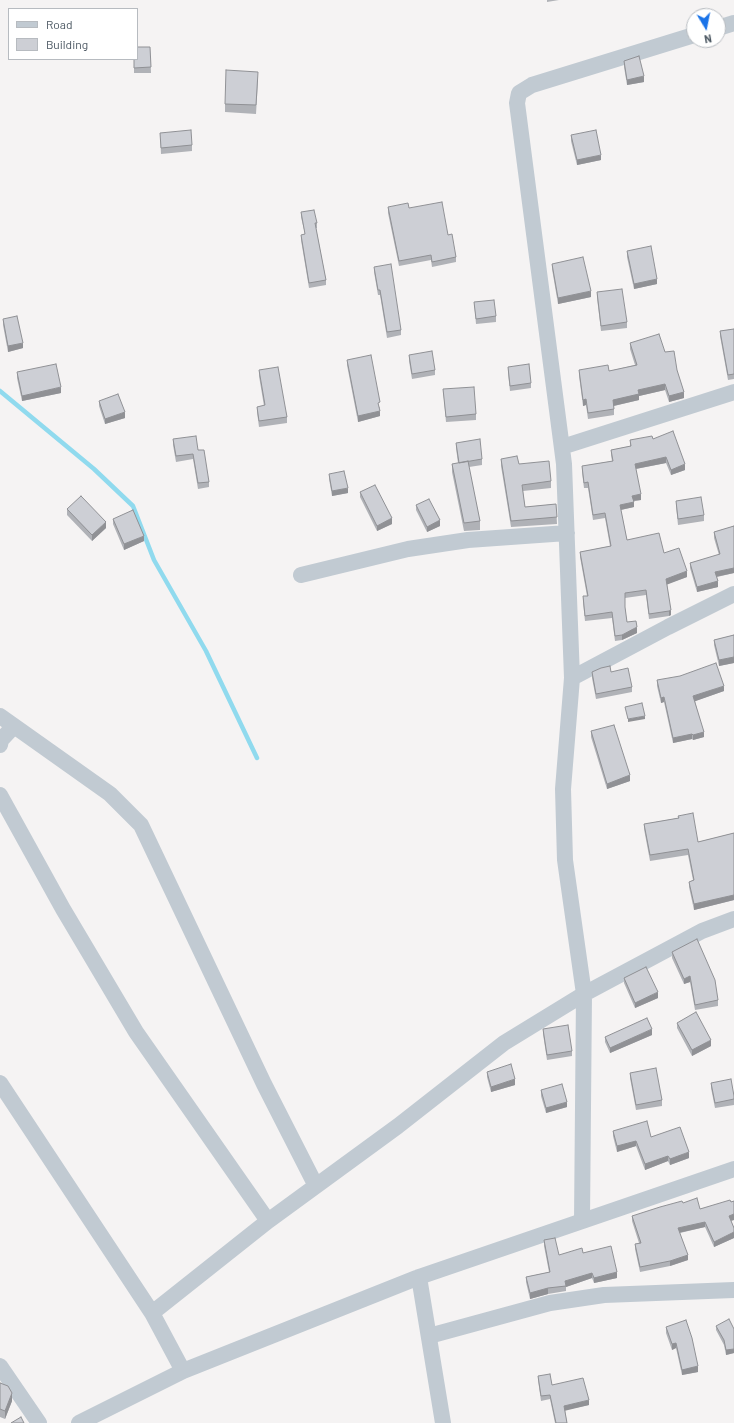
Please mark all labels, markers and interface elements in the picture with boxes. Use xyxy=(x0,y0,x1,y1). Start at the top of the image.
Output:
legend xyxy=(8,8,138,60)
north arrow xyxy=(686,8,726,48)
text: Road xyxy=(46,17,73,31)
text: N xyxy=(703,32,713,46)
text: Building xyxy=(46,37,88,51)

